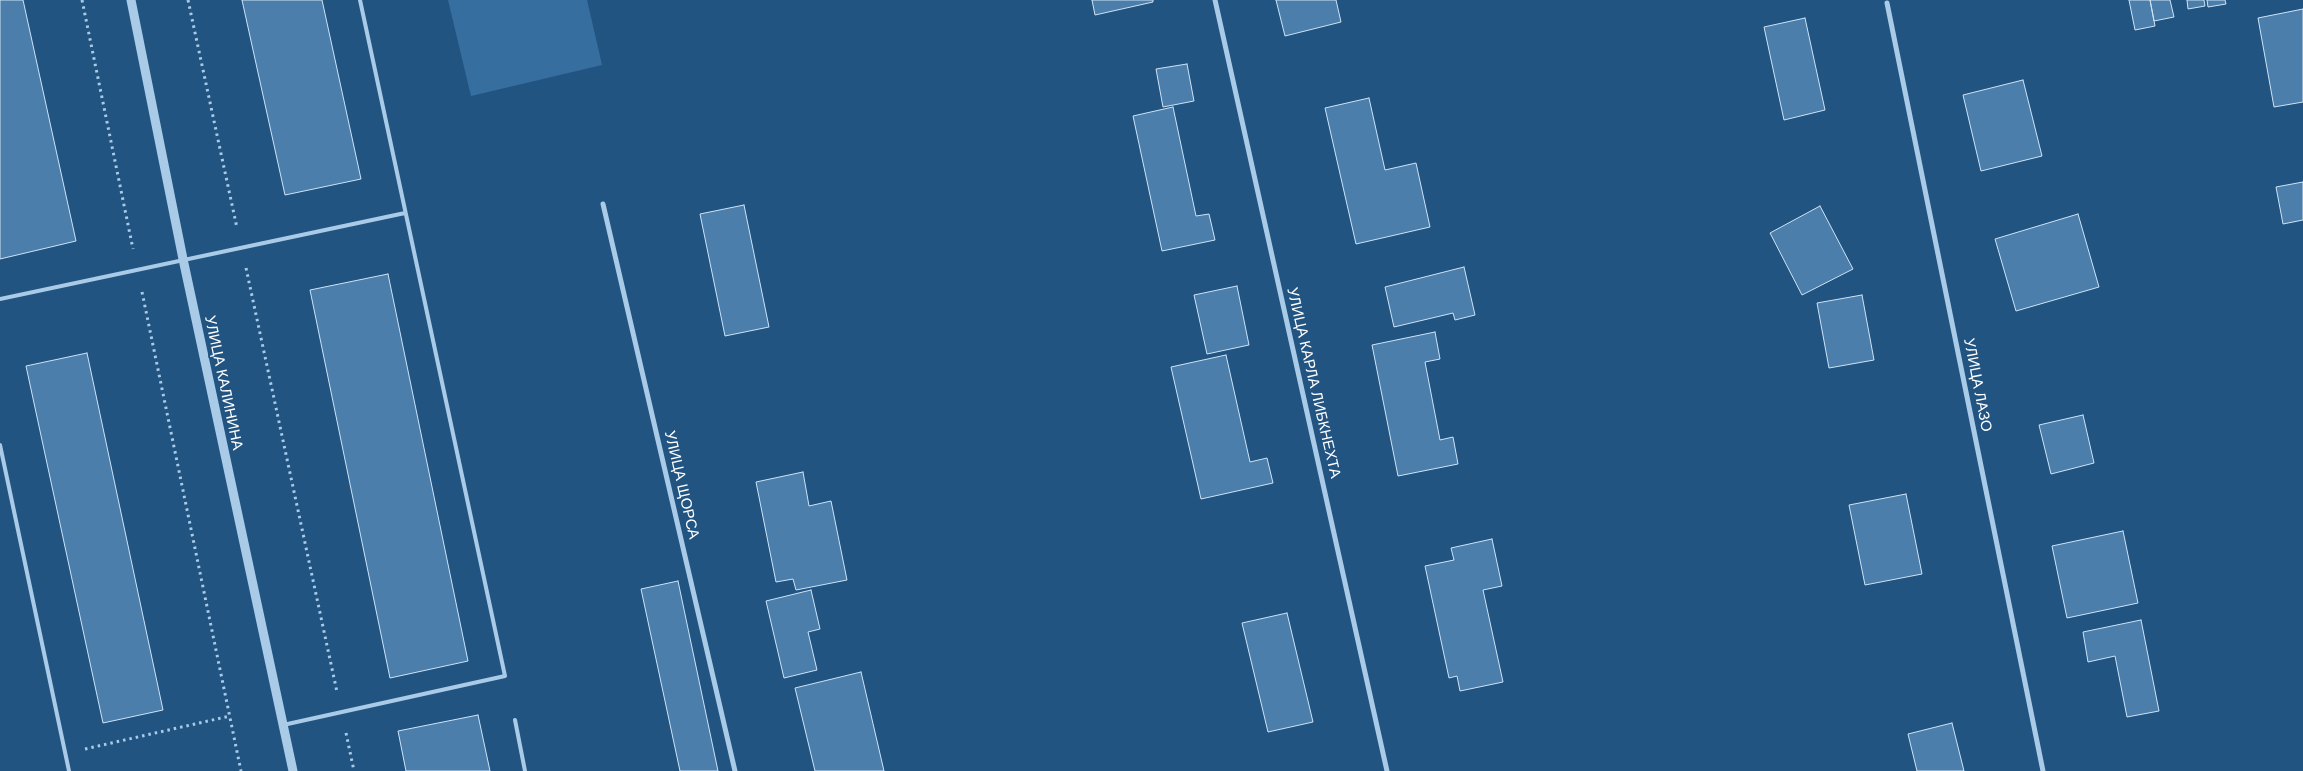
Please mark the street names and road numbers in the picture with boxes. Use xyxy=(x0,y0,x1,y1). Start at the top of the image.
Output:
street label: УЛИЦА КАРЛА ЛИБКНЕХТА xyxy=(1282,286,1344,480)
street label: УЛИЦА КАЛИНИНА xyxy=(200,314,246,452)
street label: УЛИЦА ЛАЗО xyxy=(1959,337,1995,433)
street label: УЛИЦА ЩОРСА xyxy=(660,429,702,541)

